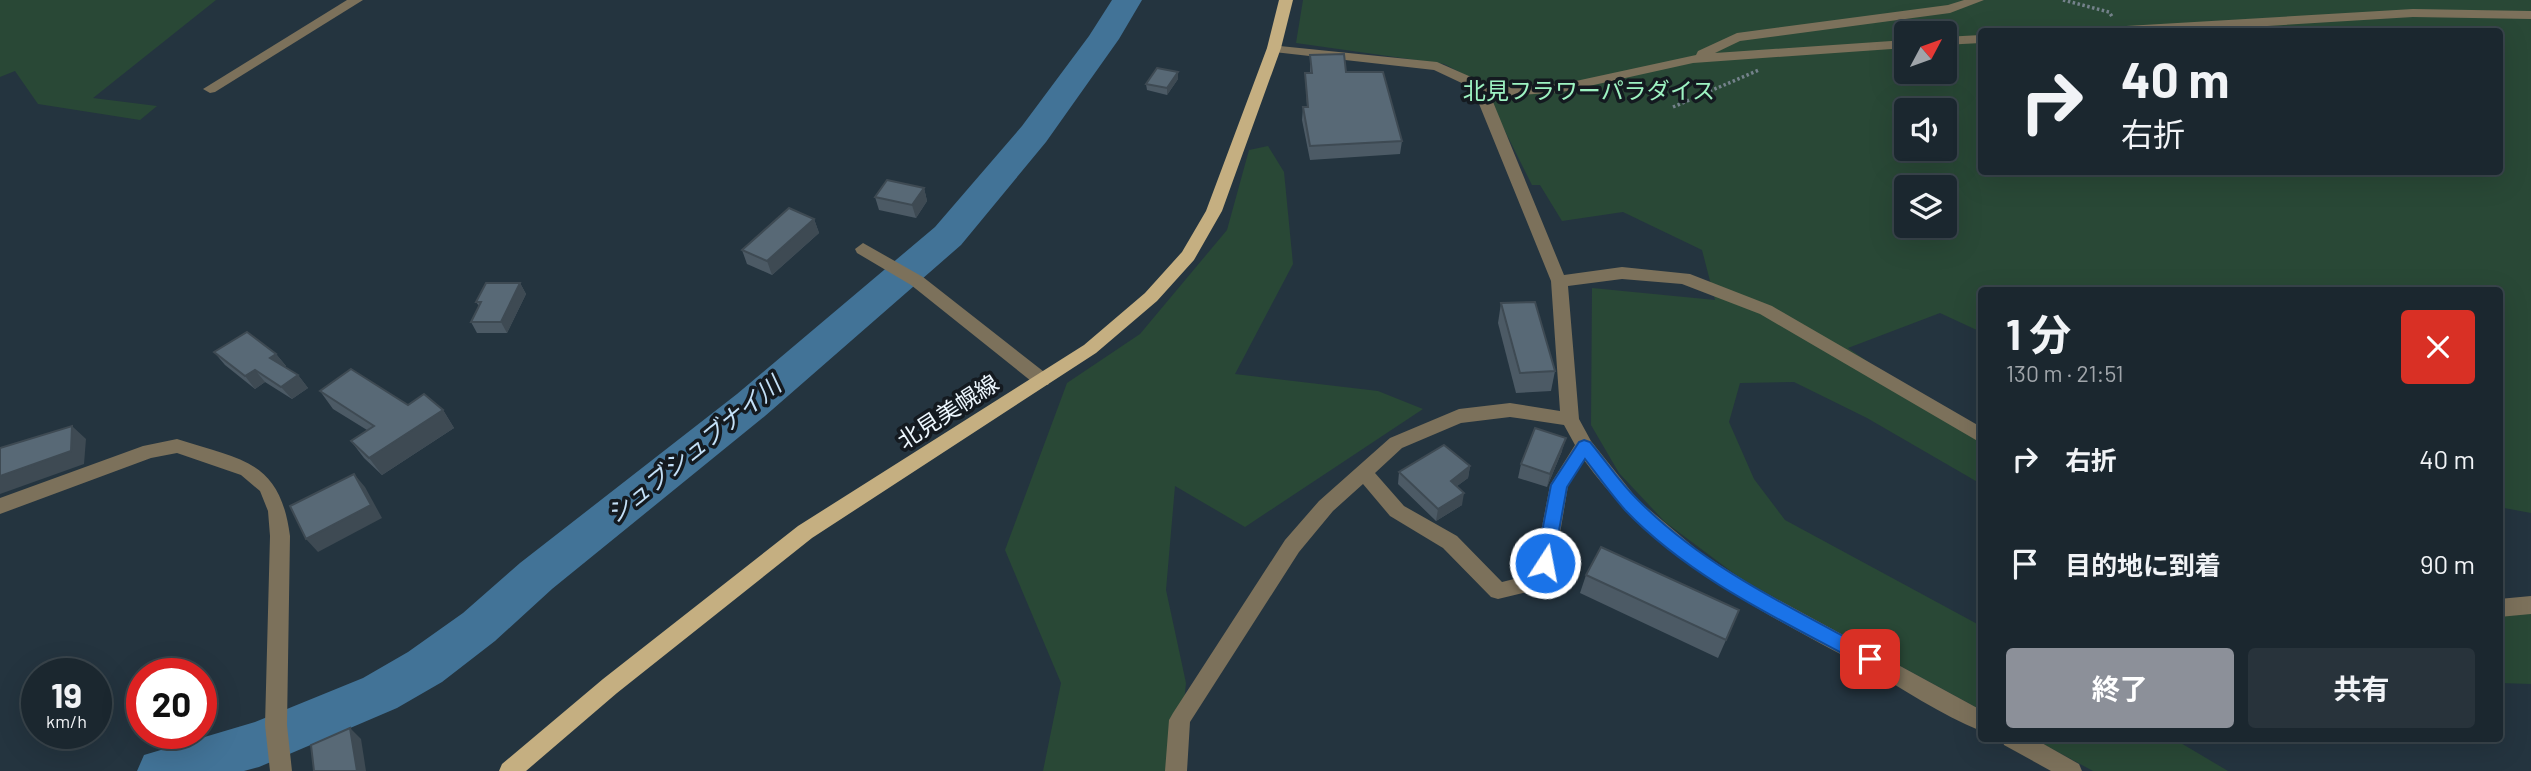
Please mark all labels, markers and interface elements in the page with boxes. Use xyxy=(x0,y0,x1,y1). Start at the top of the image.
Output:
north arrow xyxy=(1894,21,1956,84)
map controls xyxy=(1894,21,1957,238)
text: 40 m xyxy=(2121,49,2229,108)
icon: right xyxy=(2006,56,2097,147)
park label: 北見フラワーパラダイス xyxy=(1463,76,1715,104)
button: sound xyxy=(1894,98,1957,161)
text: 右折 xyxy=(2121,114,2185,152)
button: layers xyxy=(1894,175,1957,238)
text: 1 分 xyxy=(2006,308,2071,358)
button: close xyxy=(2401,310,2475,384)
text: 130 m · 21:51 xyxy=(2006,359,2124,387)
water label: シュブシュブナイ川 xyxy=(600,368,788,528)
street label: 北見美幌線 xyxy=(892,368,1003,454)
icon: right xyxy=(2006,440,2044,478)
text: 40 m xyxy=(2419,443,2475,474)
text: 右折 xyxy=(2065,444,2117,475)
position arrow xyxy=(1508,526,1582,600)
icon: arrive xyxy=(2006,545,2044,583)
text: 90 m xyxy=(2420,548,2475,579)
text: 目的地に到着 xyxy=(2065,549,2221,580)
pin xyxy=(1840,629,1900,689)
icon: arrive xyxy=(1851,640,1889,678)
button: 終了 xyxy=(2006,648,2234,728)
button: 共有 xyxy=(2248,648,2475,728)
speed limit sign: 20 xyxy=(126,658,217,749)
text: 19 xyxy=(51,673,82,715)
text: km/h xyxy=(46,710,87,732)

